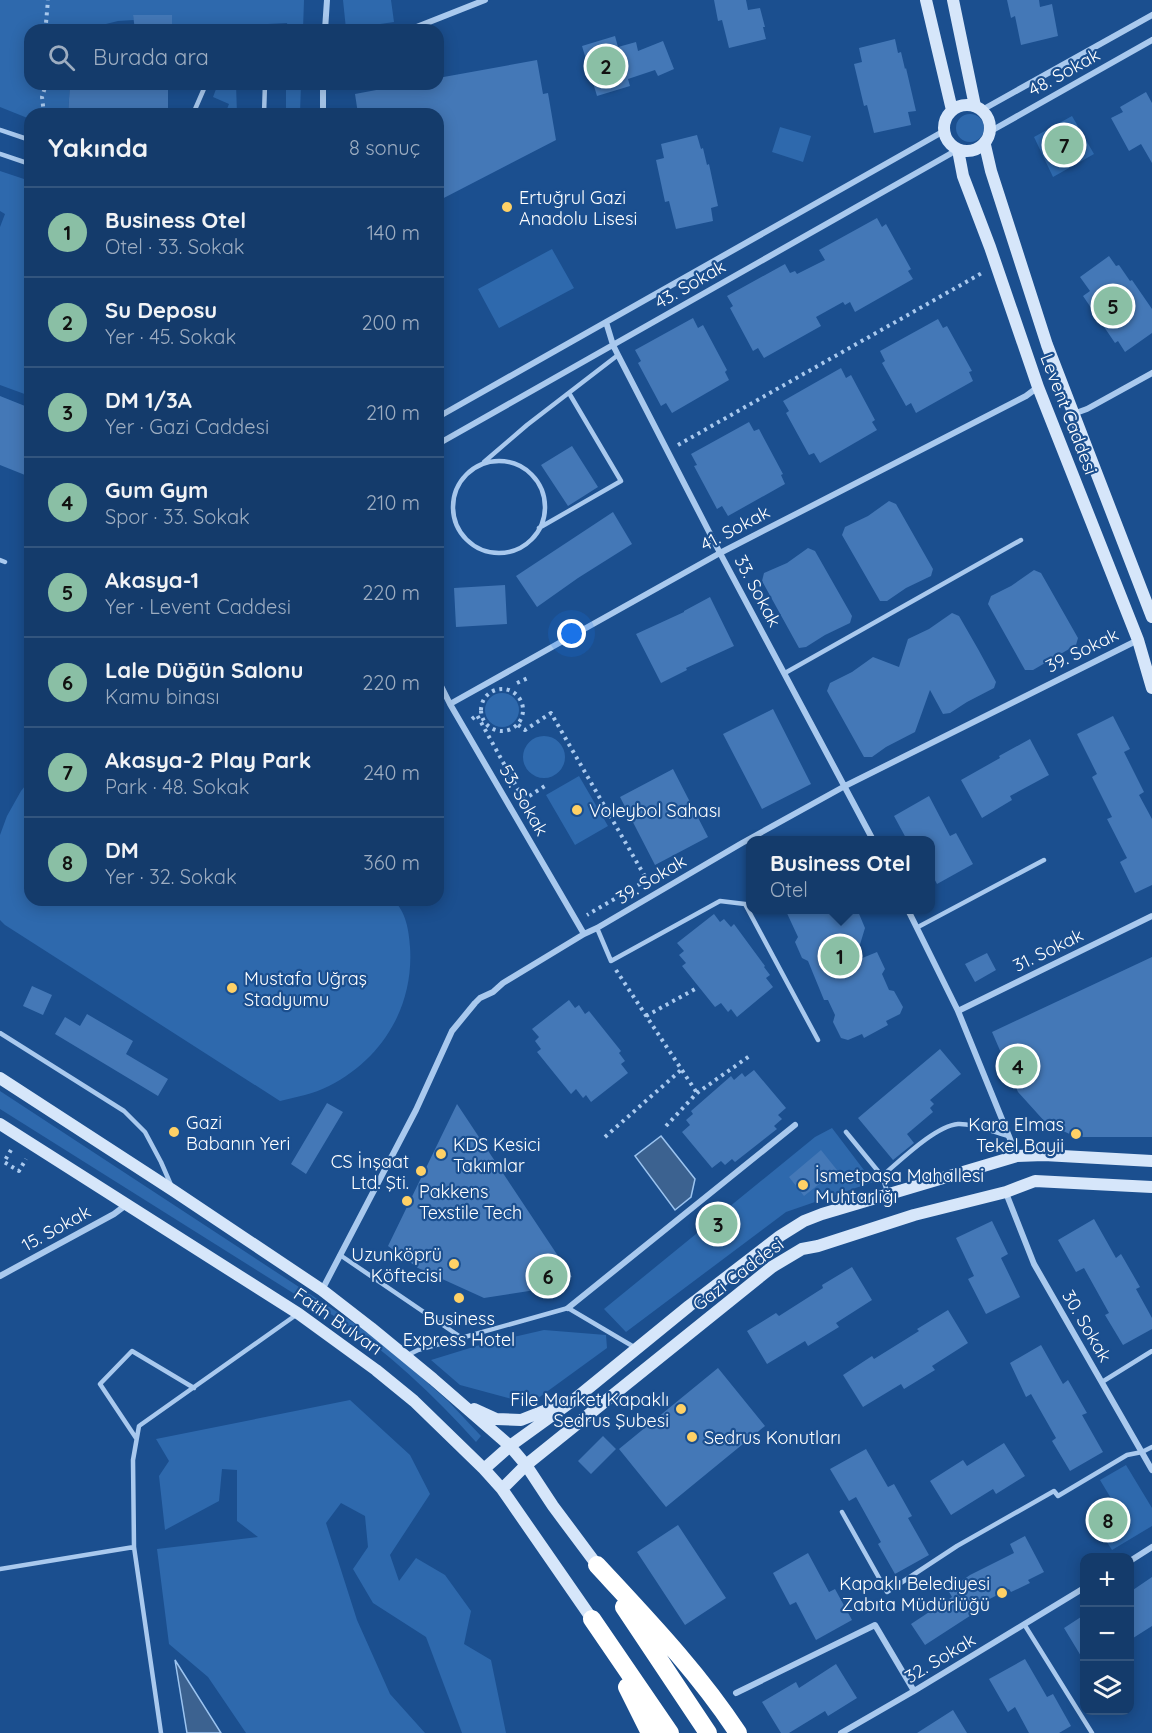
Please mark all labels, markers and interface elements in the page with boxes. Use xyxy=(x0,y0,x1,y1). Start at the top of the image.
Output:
search box xyxy=(24,24,444,90)
icon: search xyxy=(45,41,78,74)
text: Burada ara xyxy=(93,43,209,71)
street label: 48. Sokak xyxy=(1024,43,1104,101)
pin: 2 xyxy=(586,44,626,88)
pin: 7 xyxy=(1044,122,1084,168)
text: Yakında xyxy=(48,131,148,164)
text: 8 sonuç xyxy=(349,135,420,160)
place label: Ertuğrul Gazi Anadolu Lisesi xyxy=(519,186,637,230)
marker: Ertuğrul Gazi Anadolu Lisesi xyxy=(500,200,514,214)
text: Business Otel xyxy=(105,206,246,234)
text: 1 xyxy=(64,220,71,245)
text: 140 m xyxy=(367,220,420,245)
text: Otel · 33. Sokak xyxy=(105,234,245,259)
street label: 43. Sokak xyxy=(650,254,730,314)
pin: 5 xyxy=(1094,284,1132,328)
text: Su Deposu xyxy=(105,296,217,324)
text: 2 xyxy=(62,310,73,335)
text: 200 m xyxy=(361,310,420,335)
text: Yer · 45. Sokak xyxy=(105,324,236,349)
street label: Levent Caddesi xyxy=(1035,350,1103,478)
text: DM 1/3A xyxy=(105,386,192,414)
text: 3 xyxy=(62,400,73,425)
text: 210 m xyxy=(366,400,420,425)
text: Yer · Gazi Caddesi xyxy=(105,414,269,439)
text: Gum Gym xyxy=(105,476,208,504)
text: 4 xyxy=(62,490,73,515)
text: 210 m xyxy=(366,490,420,515)
street label: 41. Sokak xyxy=(696,500,774,556)
text: Spor · 33. Sokak xyxy=(105,504,250,529)
street label: 33. Sokak xyxy=(730,551,786,631)
text: Akasya-1 xyxy=(105,566,199,594)
text: 5 xyxy=(62,580,73,605)
text: 220 m xyxy=(362,580,420,605)
text: Yer · Levent Caddesi xyxy=(105,594,291,619)
your location xyxy=(557,619,586,648)
street label: 39. Sokak xyxy=(1042,623,1122,677)
text: Lale Düğün Salonu xyxy=(105,656,303,684)
text: 6 xyxy=(62,670,73,695)
text: 220 m xyxy=(362,670,420,695)
text: Kamu binası xyxy=(105,684,219,709)
text: Akasya-2 Play Park xyxy=(105,746,311,774)
text: 7 xyxy=(62,760,73,785)
text: 240 m xyxy=(363,760,420,785)
street label: 53. Sokak xyxy=(494,760,554,840)
text: Park · 48. Sokak xyxy=(105,774,249,799)
place label: Voleybol Sahası xyxy=(589,799,721,822)
marker: Voleybol Sahası xyxy=(570,803,584,817)
text: DM xyxy=(105,836,139,864)
popup xyxy=(746,836,935,914)
street label: 39. Sokak xyxy=(612,849,690,909)
text: Business Otel xyxy=(770,849,911,877)
text: 8 xyxy=(62,850,73,875)
text: 360 m xyxy=(363,850,420,875)
text: Yer · 32. Sokak xyxy=(105,864,237,889)
text: Otel xyxy=(770,877,808,902)
street label: 31. Sokak xyxy=(1009,923,1087,977)
pin: 1 xyxy=(820,934,860,978)
place label: Mustafa Uğraş Stadyumu xyxy=(244,967,367,1011)
marker: Mustafa Uğraş Stadyumu xyxy=(225,981,239,995)
pin: 4 xyxy=(998,1044,1038,1088)
place label: Gazi Babanın Yeri xyxy=(186,1111,290,1155)
place label: Kara Elmas Tekel Bayii xyxy=(968,1113,1064,1157)
marker: Gazi Babanın Yeri xyxy=(167,1125,181,1139)
marker: Kara Elmas Tekel Bayii xyxy=(1069,1127,1083,1141)
place label: KDS Kesici Takımlar xyxy=(453,1133,541,1177)
marker: KDS Kesici Takımlar xyxy=(434,1147,448,1161)
place label: CS İnşaat Ltd. Şti. xyxy=(331,1150,409,1194)
marker: CS İnşaat Ltd. Şti. xyxy=(414,1164,428,1178)
place label: İsmetpaşa Mahallesi Muhtarlığı xyxy=(815,1164,984,1208)
marker: İsmetpaşa Mahallesi Muhtarlığı xyxy=(796,1178,810,1192)
place label: Pakkens Texstile Tech xyxy=(419,1180,522,1224)
marker: Pakkens Texstile Tech xyxy=(400,1194,414,1208)
street label: 15. Sokak xyxy=(18,1200,94,1256)
pin: 3 xyxy=(698,1202,738,1246)
street label: Gazi Caddesi xyxy=(688,1232,788,1316)
place label: Uzunköprü Köftecisi xyxy=(351,1243,442,1287)
pin: 6 xyxy=(528,1254,568,1298)
marker: Uzunköprü Köftecisi xyxy=(447,1257,461,1271)
street label: Fatih Bulvarı xyxy=(289,1282,387,1360)
street label: 30. Sokak xyxy=(1057,1286,1117,1366)
marker: Business Express Hotel xyxy=(452,1291,466,1305)
place label: Business Express Hotel xyxy=(403,1307,515,1351)
place label: File Market Kapaklı Sedrus Şubesi xyxy=(510,1388,669,1432)
marker: File Market Kapaklı Sedrus Şubesi xyxy=(674,1402,688,1416)
place label: Sedrus Konutları xyxy=(704,1426,841,1449)
marker: Sedrus Konutları xyxy=(685,1430,699,1444)
pin: 8 xyxy=(1088,1498,1128,1543)
map controls xyxy=(1080,1553,1134,1715)
button: + xyxy=(1080,1553,1134,1607)
place label: Kapaklı Belediyesi Zabıta Müdürlüğü xyxy=(839,1572,990,1616)
marker: Kapaklı Belediyesi Zabıta Müdürlüğü xyxy=(995,1586,1009,1600)
button: − xyxy=(1080,1607,1134,1661)
street label: 32. Sokak xyxy=(900,1628,980,1688)
button: layers xyxy=(1080,1661,1134,1715)

